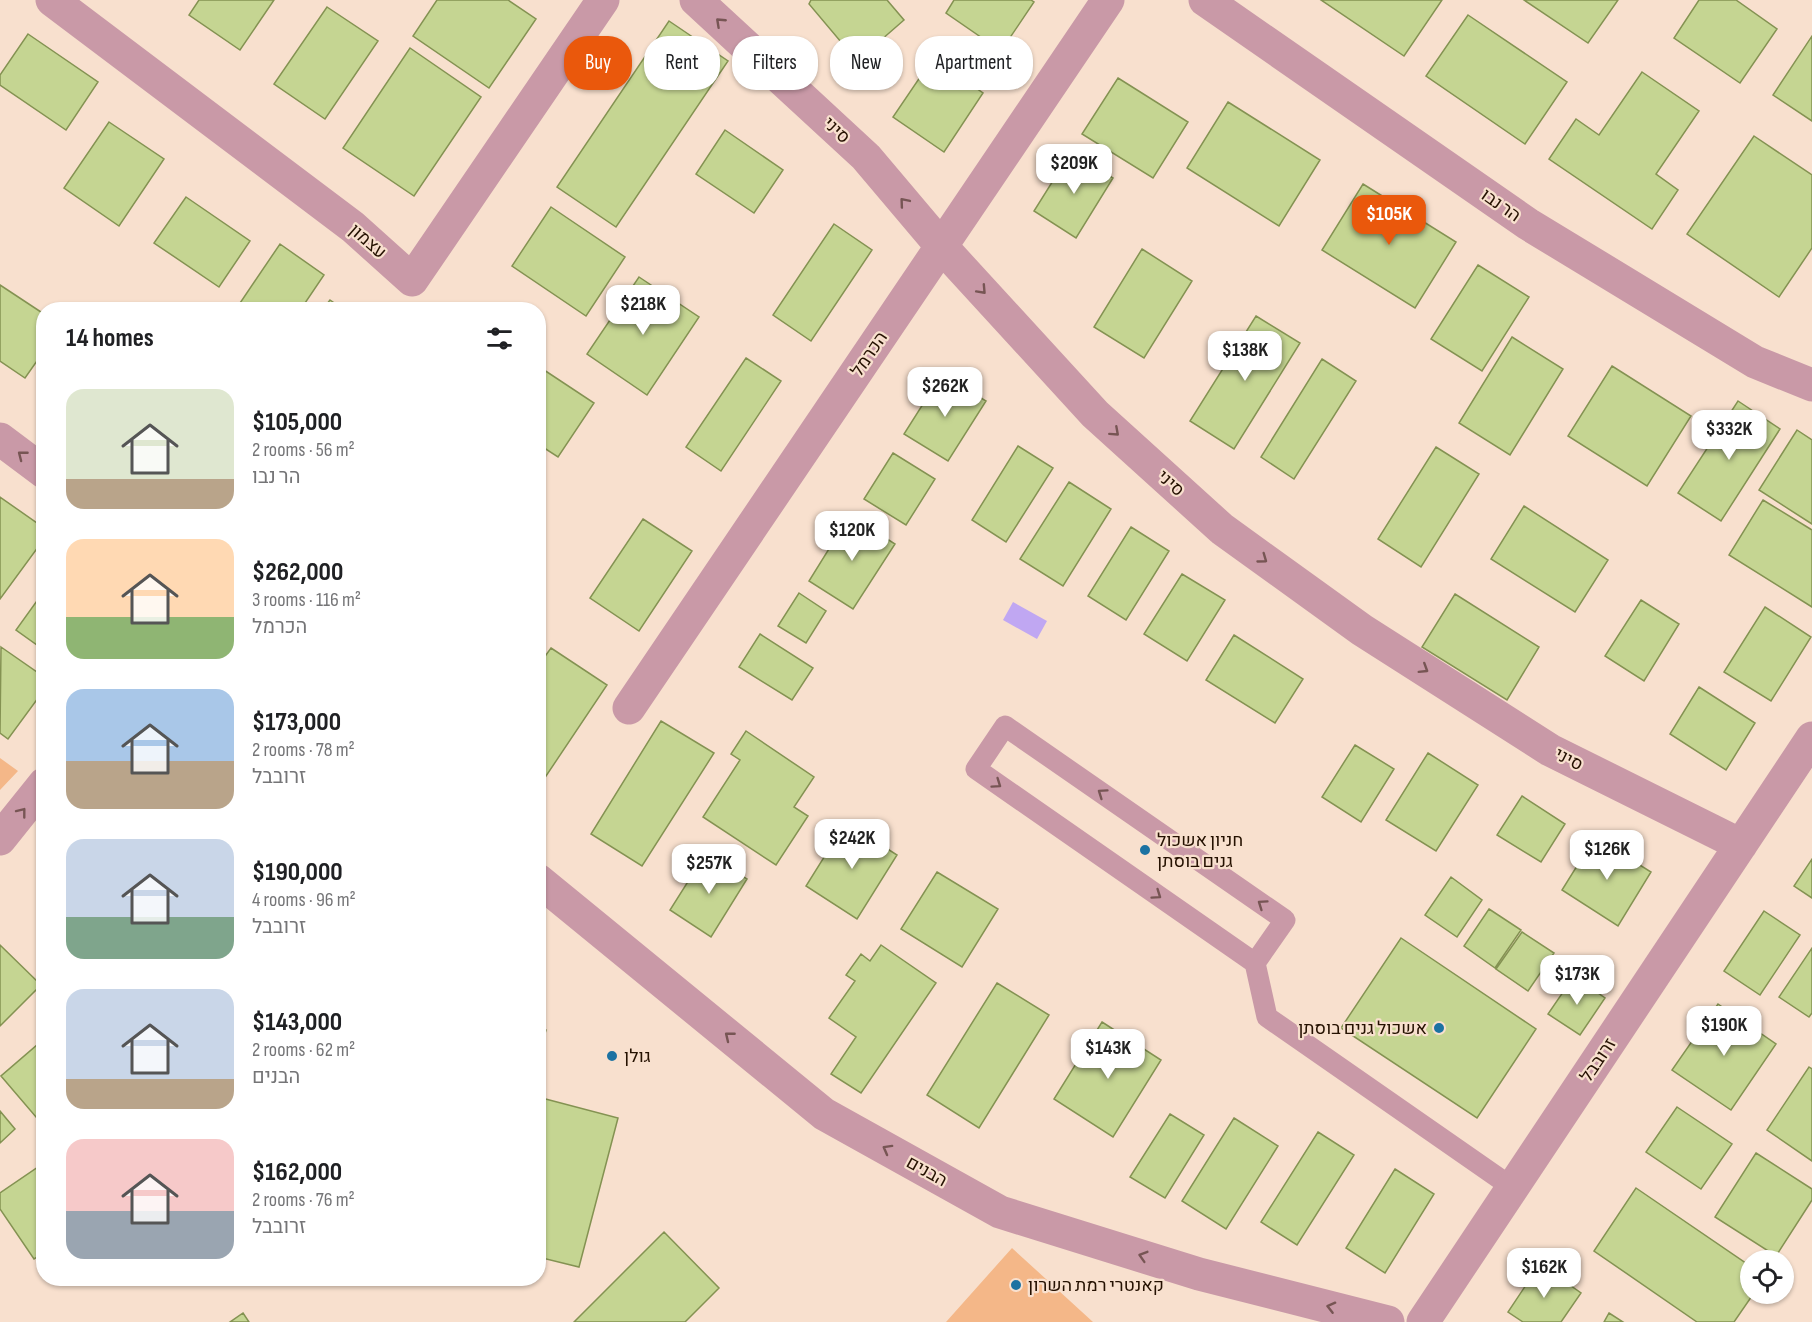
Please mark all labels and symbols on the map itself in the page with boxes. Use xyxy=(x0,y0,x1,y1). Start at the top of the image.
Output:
one-way arrow xyxy=(716,18,727,29)
street label: סיני xyxy=(819,113,854,148)
pin: $209K xyxy=(1032,144,1116,195)
street label: הר נבו xyxy=(1477,184,1525,227)
pin: $105K xyxy=(1347,195,1431,246)
one-way arrow xyxy=(901,198,912,209)
street label: עצמון xyxy=(345,220,390,263)
one-way arrow xyxy=(974,283,985,294)
pin: $218K xyxy=(601,285,685,336)
street label: הכרמל xyxy=(847,328,892,381)
pin: $138K xyxy=(1203,331,1287,382)
pin: $262K xyxy=(903,367,987,418)
pin: $332K xyxy=(1687,410,1771,461)
one-way arrow xyxy=(1108,425,1119,436)
one-way arrow xyxy=(17,452,28,463)
street label: סיני xyxy=(1153,466,1188,501)
pin: $120K xyxy=(810,511,894,562)
one-way arrow xyxy=(1256,552,1267,563)
one-way arrow xyxy=(1417,662,1428,673)
street label: סיני xyxy=(1551,744,1586,775)
one-way arrow xyxy=(990,777,1001,788)
one-way arrow xyxy=(1097,789,1108,800)
one-way arrow xyxy=(15,808,26,819)
pin: $242K xyxy=(810,819,894,870)
place label: חניון אשכול גנים בוסתן xyxy=(1157,830,1243,872)
pin: $126K xyxy=(1565,830,1649,881)
marker: חניון אשכול גנים בוסתן xyxy=(1138,843,1152,857)
pin: $257K xyxy=(667,844,751,895)
one-way arrow xyxy=(1150,888,1161,899)
one-way arrow xyxy=(1258,900,1269,911)
pin: $173K xyxy=(1535,955,1619,1006)
pin: $190K xyxy=(1682,1006,1766,1057)
place label: אשכול גנים בוסתן xyxy=(1298,1018,1427,1039)
marker: אשכול גנים בוסתן xyxy=(1432,1021,1446,1035)
pin: $143K xyxy=(1066,1029,1150,1080)
one-way arrow xyxy=(725,1032,736,1043)
street label: זרובבל xyxy=(1576,1034,1621,1086)
place label: גולן xyxy=(624,1046,651,1067)
marker: גולן xyxy=(605,1049,619,1063)
one-way arrow xyxy=(883,1145,893,1156)
street label: הבנים xyxy=(903,1152,951,1191)
pin: $162K xyxy=(1502,1248,1586,1299)
one-way arrow xyxy=(1138,1251,1149,1263)
place label: קאנטרי רמת השרון xyxy=(1028,1275,1164,1296)
marker: קאנטרי רמת השרון xyxy=(1009,1278,1023,1292)
one-way arrow xyxy=(1326,1302,1336,1315)

